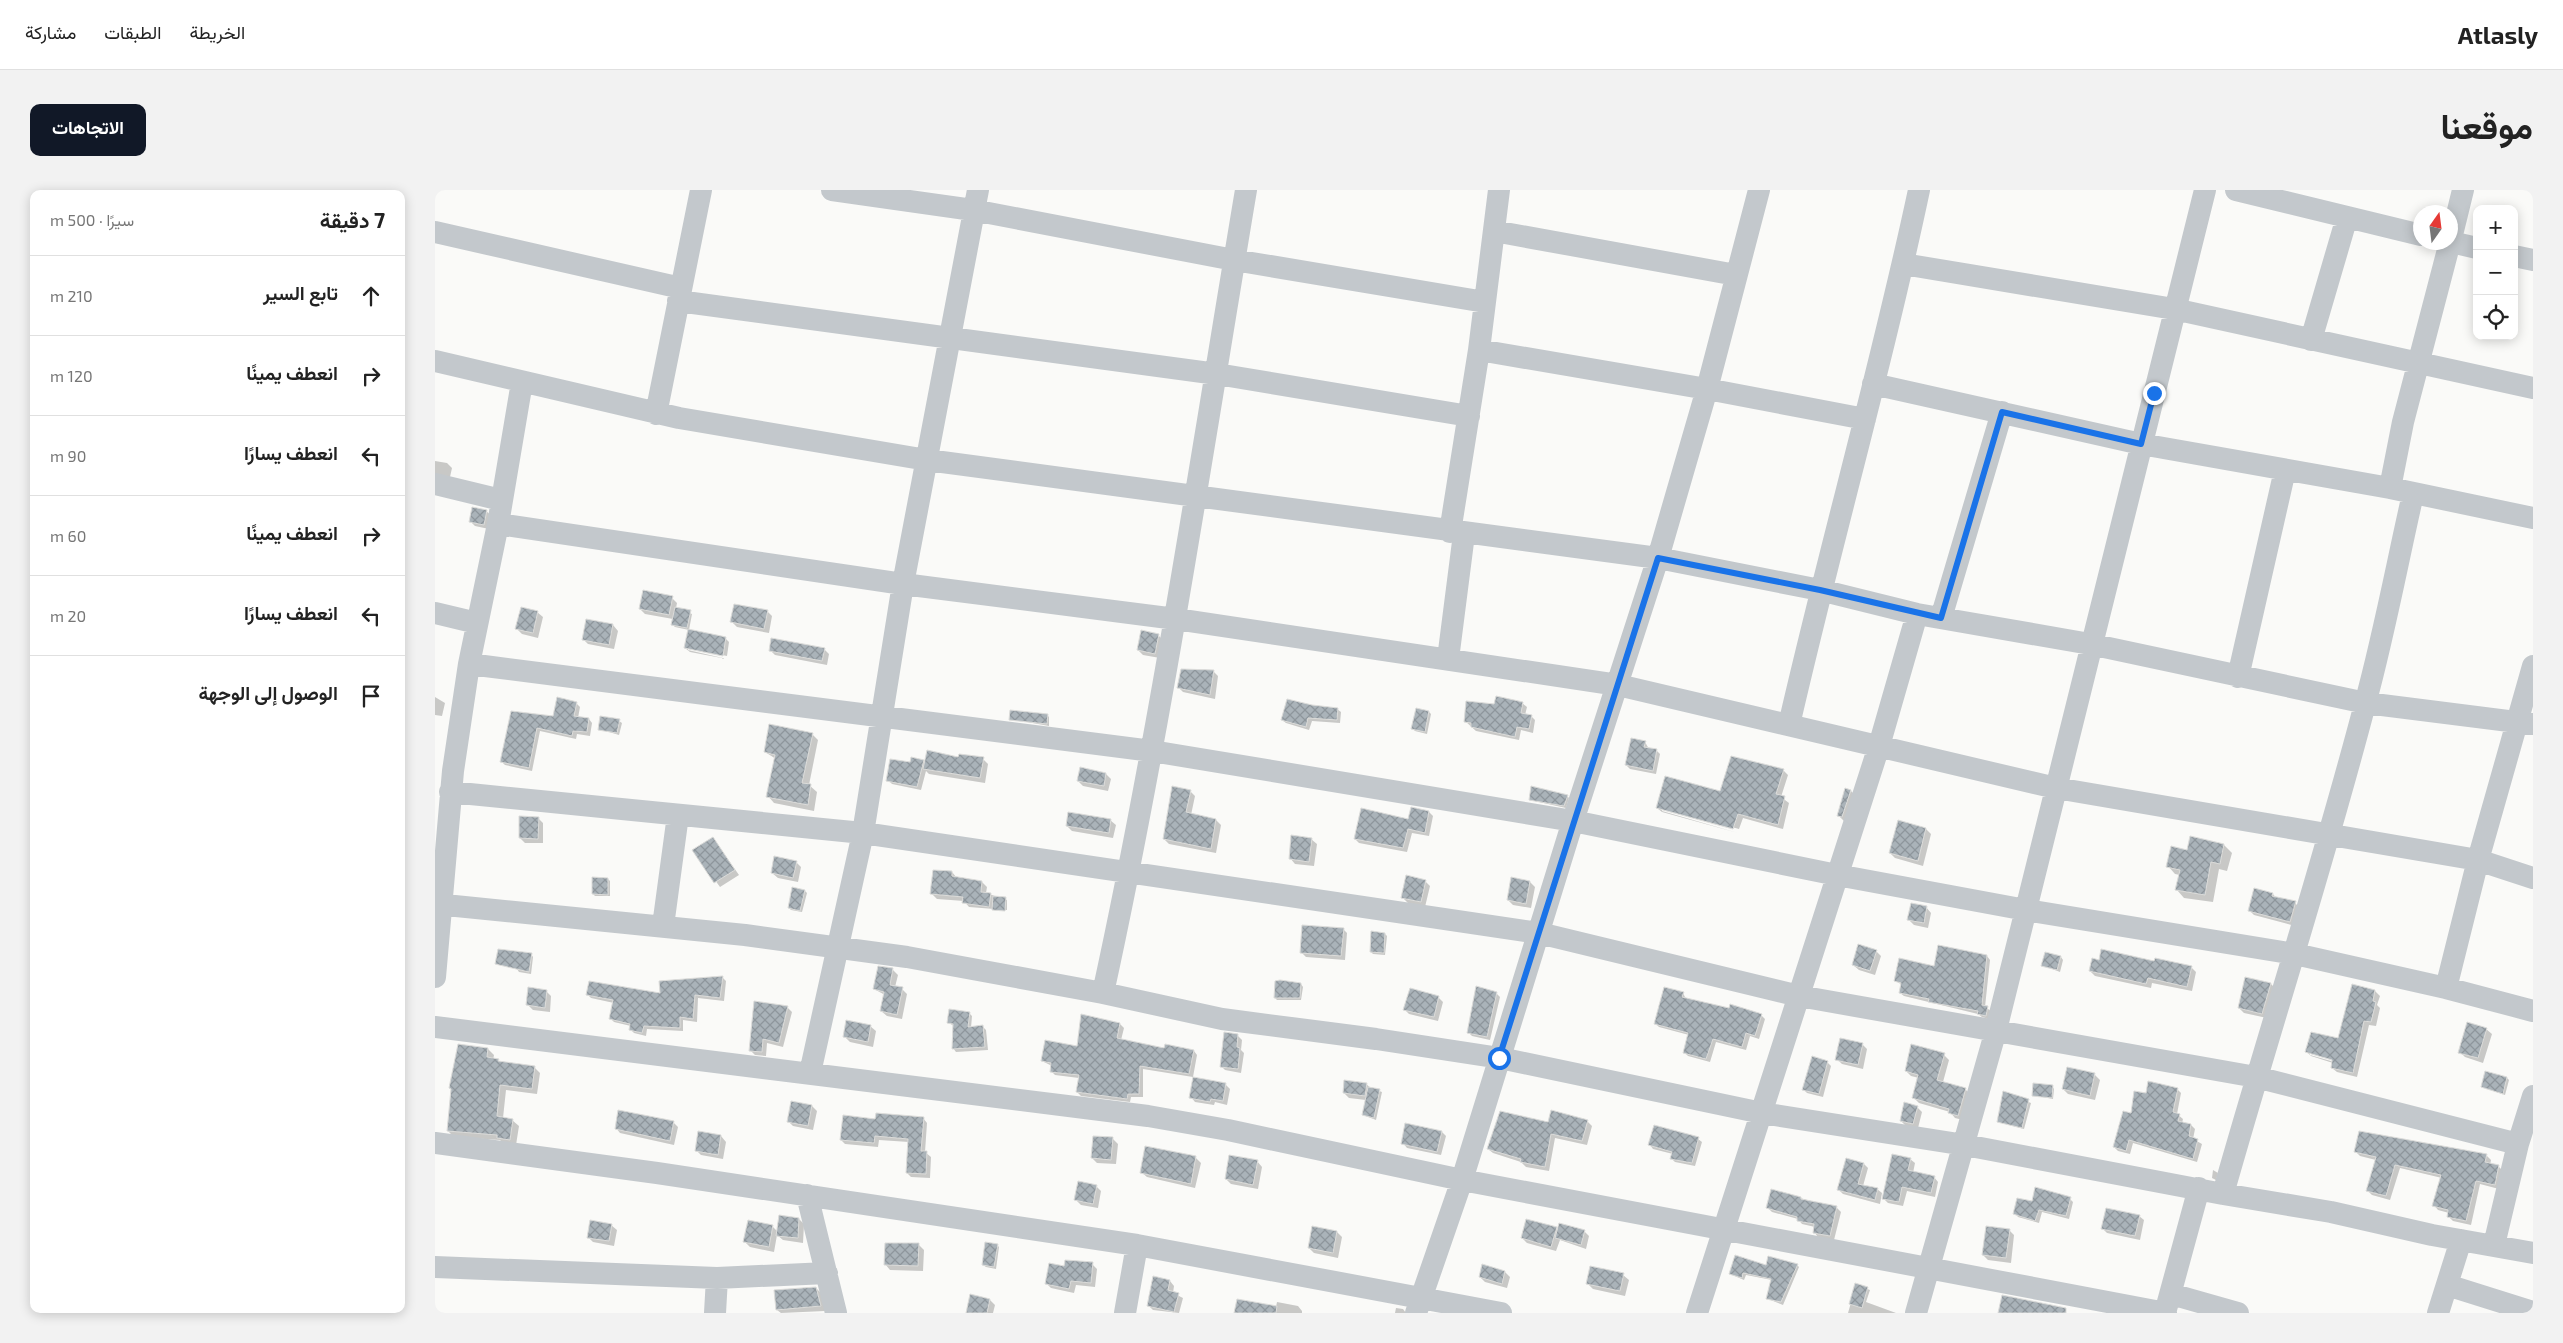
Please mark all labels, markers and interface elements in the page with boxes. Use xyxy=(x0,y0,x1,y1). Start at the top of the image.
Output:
text: Atlasly xyxy=(2458,20,2538,49)
text: مشاركة xyxy=(25,21,76,43)
text: الطبقات xyxy=(104,21,161,43)
text: الخريطة xyxy=(189,21,245,43)
button: الاتجاهات xyxy=(30,104,146,156)
text: موقعنا xyxy=(2440,104,2533,146)
north arrow xyxy=(2413,205,2458,250)
map controls xyxy=(2473,205,2518,340)
button: + xyxy=(2473,205,2518,250)
text: 7 دقيقة xyxy=(320,207,385,232)
text: سيرًا · 500 m xyxy=(50,210,134,229)
button: − xyxy=(2473,250,2518,295)
text: تابع السير xyxy=(263,281,338,304)
icon: ahead xyxy=(357,282,385,310)
text: 210 m xyxy=(50,286,93,305)
button: locate xyxy=(2473,295,2518,340)
text: انعطف يمينًا xyxy=(246,361,338,384)
icon: right xyxy=(357,362,385,390)
text: 120 m xyxy=(50,366,93,385)
route end xyxy=(2143,382,2166,405)
text: انعطف يسارًا xyxy=(244,441,338,464)
icon: left xyxy=(357,442,385,470)
text: 90 m xyxy=(50,446,86,465)
text: انعطف يمينًا xyxy=(246,521,338,544)
icon: right xyxy=(357,522,385,550)
text: 60 m xyxy=(50,526,86,545)
text: انعطف يسارًا xyxy=(244,601,338,624)
icon: left xyxy=(357,602,385,630)
text: 20 m xyxy=(50,606,86,625)
text: الوصول إلى الوجهة xyxy=(198,681,338,704)
icon: arrive xyxy=(357,682,385,710)
route start xyxy=(1488,1047,1511,1070)

